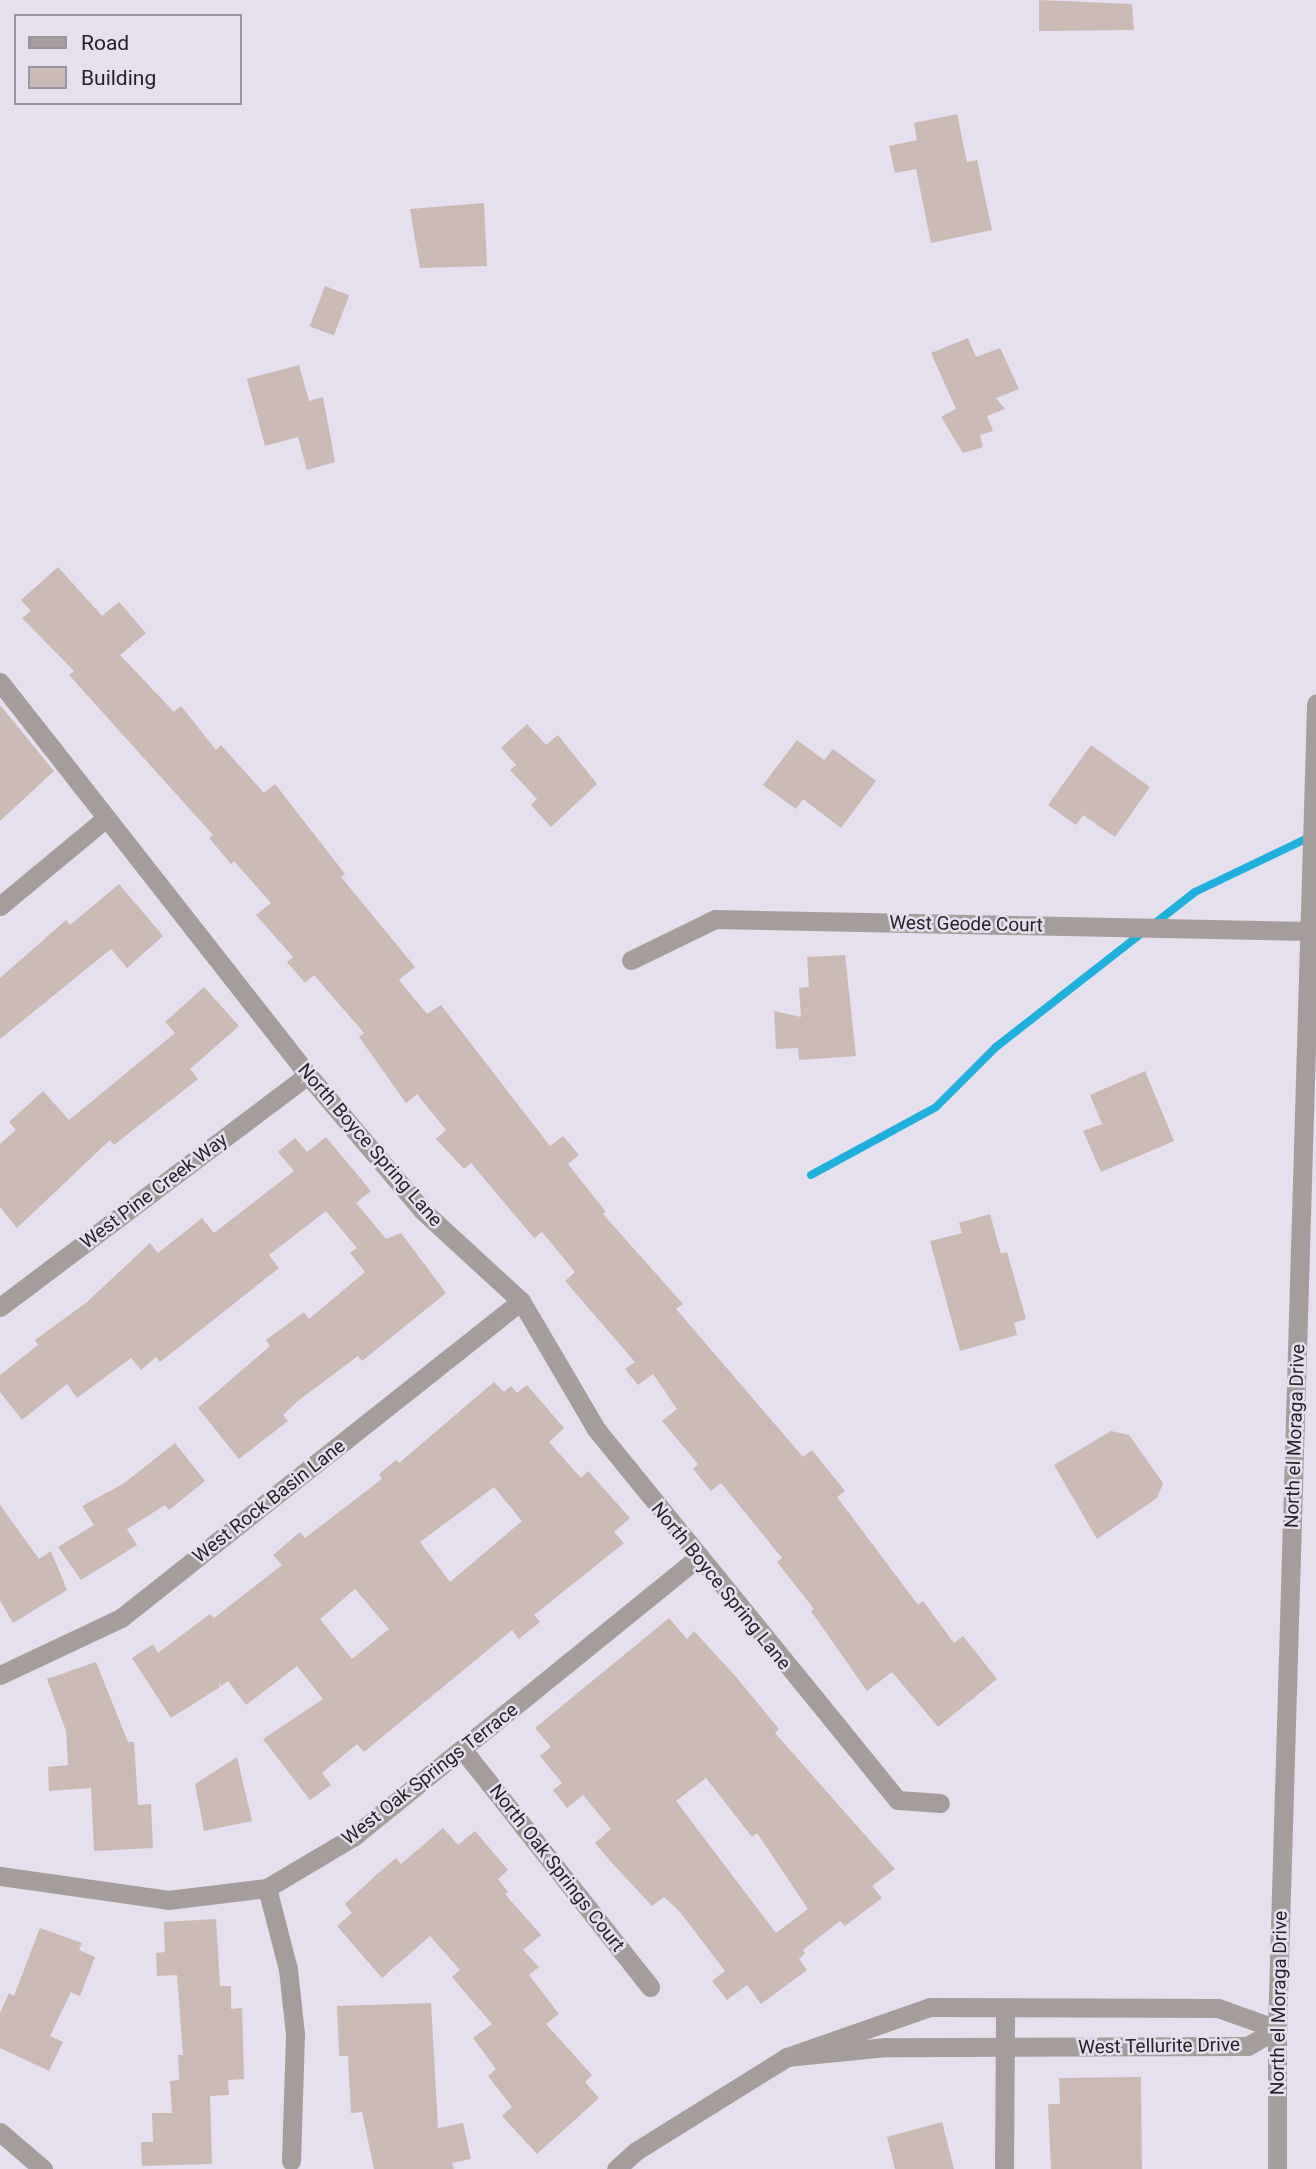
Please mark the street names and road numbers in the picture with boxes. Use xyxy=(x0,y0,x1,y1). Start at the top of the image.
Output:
street label: West Geode Court xyxy=(889,911,1043,937)
street label: North Boyce Spring Lane xyxy=(293,1059,447,1231)
street label: West Pine Creek Way xyxy=(76,1128,232,1254)
street label: North el Moraga Drive xyxy=(1280,1343,1310,1529)
street label: West Rock Basin Lane xyxy=(188,1434,350,1568)
street label: North Boyce Spring Lane xyxy=(646,1498,796,1674)
street label: West Oak Springs Terrace xyxy=(337,1698,523,1850)
street label: North Oak Springs Court xyxy=(485,1780,629,1956)
street label: North el Moraga Drive xyxy=(1266,1911,1292,2095)
street label: West Tellurite Drive xyxy=(1078,2033,1240,2059)

